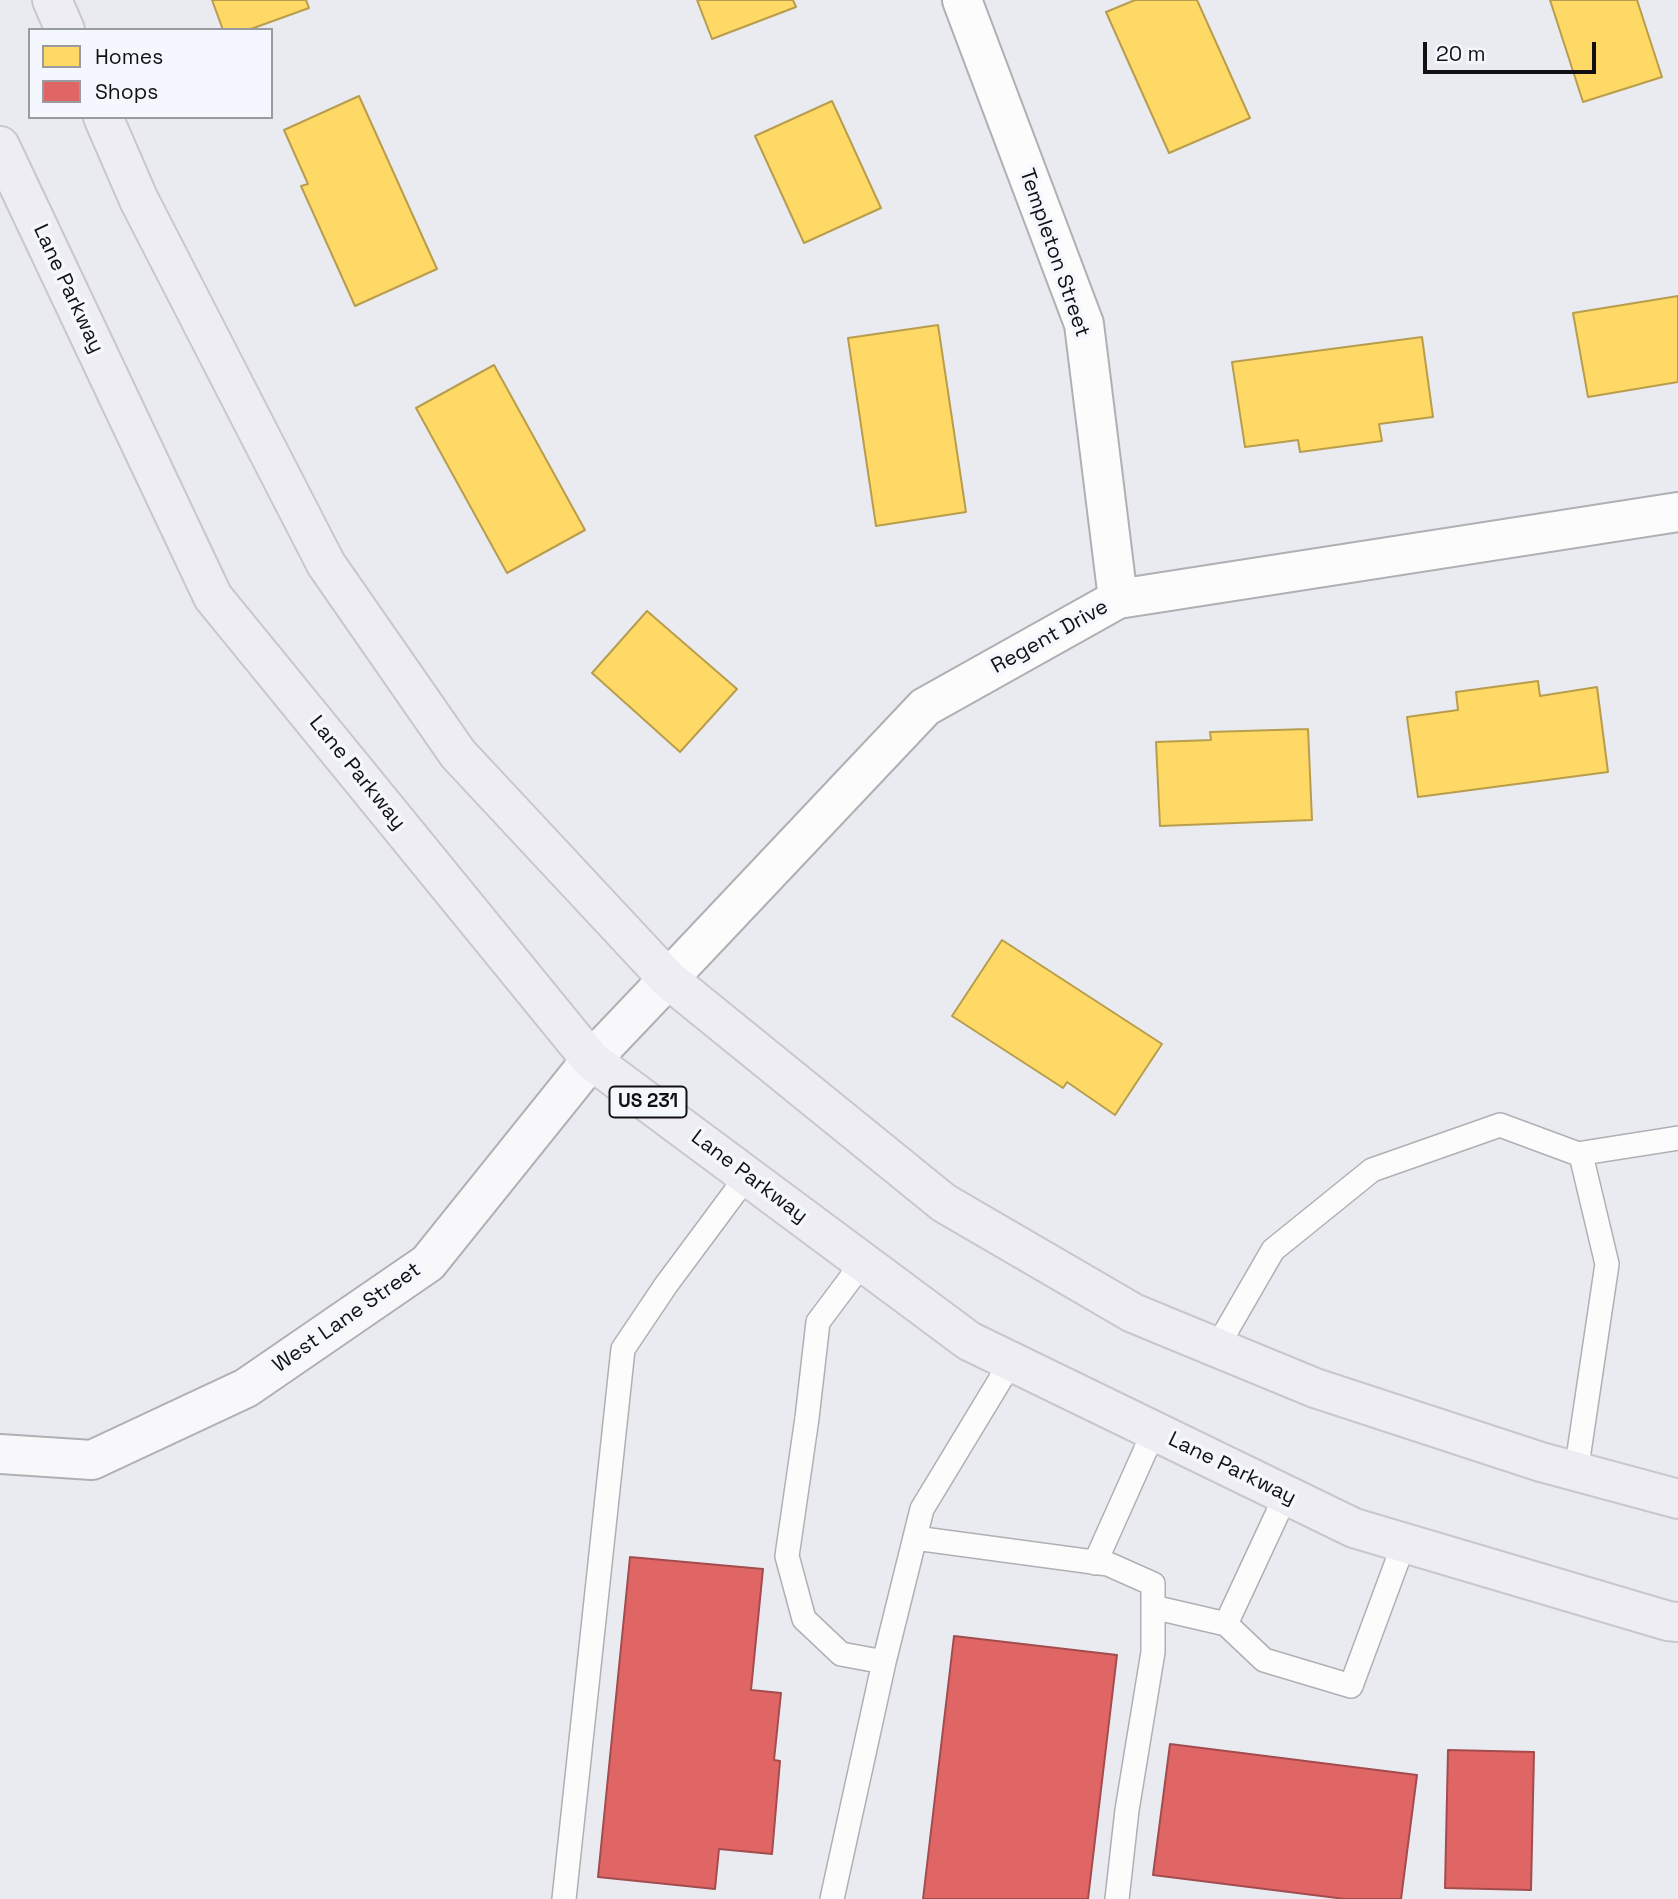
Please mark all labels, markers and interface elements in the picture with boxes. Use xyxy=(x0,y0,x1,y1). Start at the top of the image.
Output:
legend xyxy=(28,28,273,119)
scale bar xyxy=(1426,28,1599,72)
text: 20 m xyxy=(1436,40,1486,67)
text: Homes xyxy=(95,43,163,70)
text: Shops xyxy=(95,78,158,105)
street label: Templeton Street xyxy=(1013,166,1095,340)
street label: Lane Parkway xyxy=(27,221,109,357)
street label: Regent Drive xyxy=(987,595,1113,679)
street label: Lane Parkway xyxy=(303,711,411,835)
road number: US 231 xyxy=(610,1086,686,1118)
street label: Lane Parkway xyxy=(686,1125,812,1229)
street label: West Lane Street xyxy=(268,1258,426,1378)
street label: Lane Parkway xyxy=(1164,1427,1300,1511)

